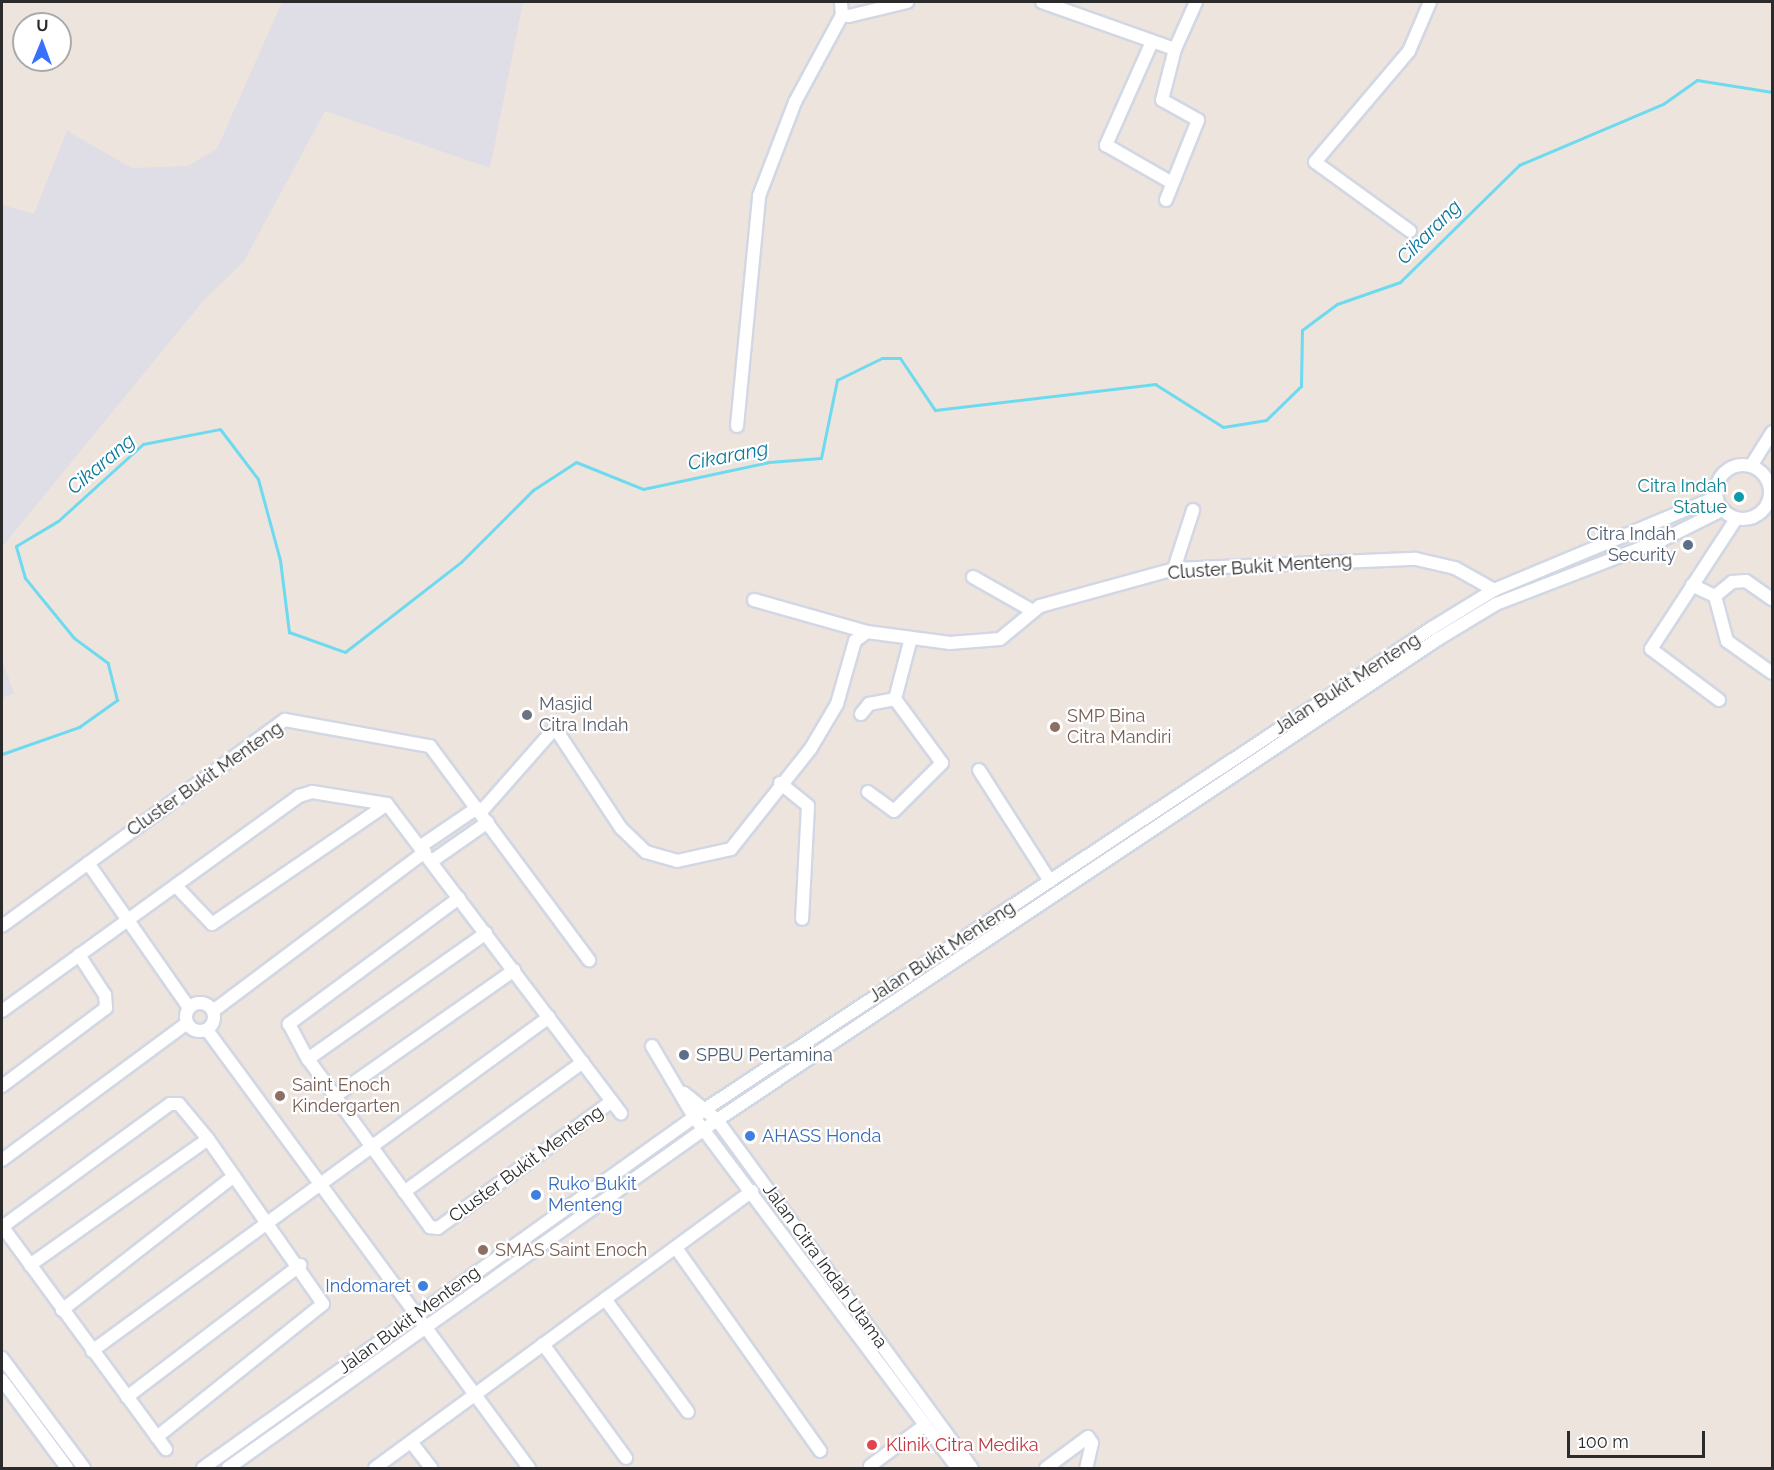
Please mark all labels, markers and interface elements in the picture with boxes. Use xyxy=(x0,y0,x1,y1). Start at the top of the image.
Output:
north arrow xyxy=(12,12,72,72)
text: U xyxy=(36,16,48,35)
water label: Cikarang xyxy=(1392,195,1466,269)
water label: Cikarang xyxy=(62,429,140,499)
water label: Cikarang xyxy=(686,436,770,476)
place label: Citra Indah Statue xyxy=(1638,476,1727,518)
marker: Citra Indah Statue xyxy=(1732,490,1746,504)
place label: Citra Indah Security xyxy=(1587,524,1676,566)
marker: Citra Indah Security xyxy=(1681,538,1695,552)
street label: Cluster Bukit Menteng xyxy=(1167,550,1353,584)
street label: Jalan Bukit Menteng xyxy=(1270,629,1424,739)
place label: Masjid Citra Indah xyxy=(539,694,628,736)
place label: SMP Bina Citra Mandiri xyxy=(1067,706,1171,748)
marker: Masjid Citra Indah xyxy=(520,708,534,722)
street label: Cluster Bukit Menteng xyxy=(123,717,287,841)
marker: SMP Bina Citra Mandiri xyxy=(1048,720,1062,734)
street label: Jalan Bukit Menteng xyxy=(865,897,1019,1007)
place label: SPBU Pertamina xyxy=(696,1044,833,1066)
marker: SPBU Pertamina xyxy=(677,1048,691,1062)
place label: Saint Enoch Kindergarten xyxy=(292,1075,400,1118)
marker: Saint Enoch Kindergarten xyxy=(273,1089,287,1103)
street label: Cluster Bukit Menteng xyxy=(445,1101,607,1227)
place label: AHASS Honda xyxy=(762,1125,881,1147)
marker: AHASS Honda xyxy=(743,1129,757,1143)
place label: Ruko Bukit Menteng xyxy=(548,1174,637,1216)
street label: Jalan Citra Indah Utama xyxy=(758,1180,892,1352)
marker: Ruko Bukit Menteng xyxy=(529,1188,543,1202)
place label: SMAS Saint Enoch xyxy=(495,1239,647,1261)
marker: SMAS Saint Enoch xyxy=(476,1243,490,1257)
street label: Jalan Bukit Menteng xyxy=(334,1261,484,1379)
place label: Indomaret xyxy=(325,1275,411,1297)
marker: Indomaret xyxy=(416,1279,430,1293)
scale bar xyxy=(1570,1419,1708,1457)
text: 100 m xyxy=(1578,1431,1629,1452)
place label: Klinik Citra Medika xyxy=(886,1434,1039,1456)
marker: Klinik Citra Medika xyxy=(863,1436,881,1454)

